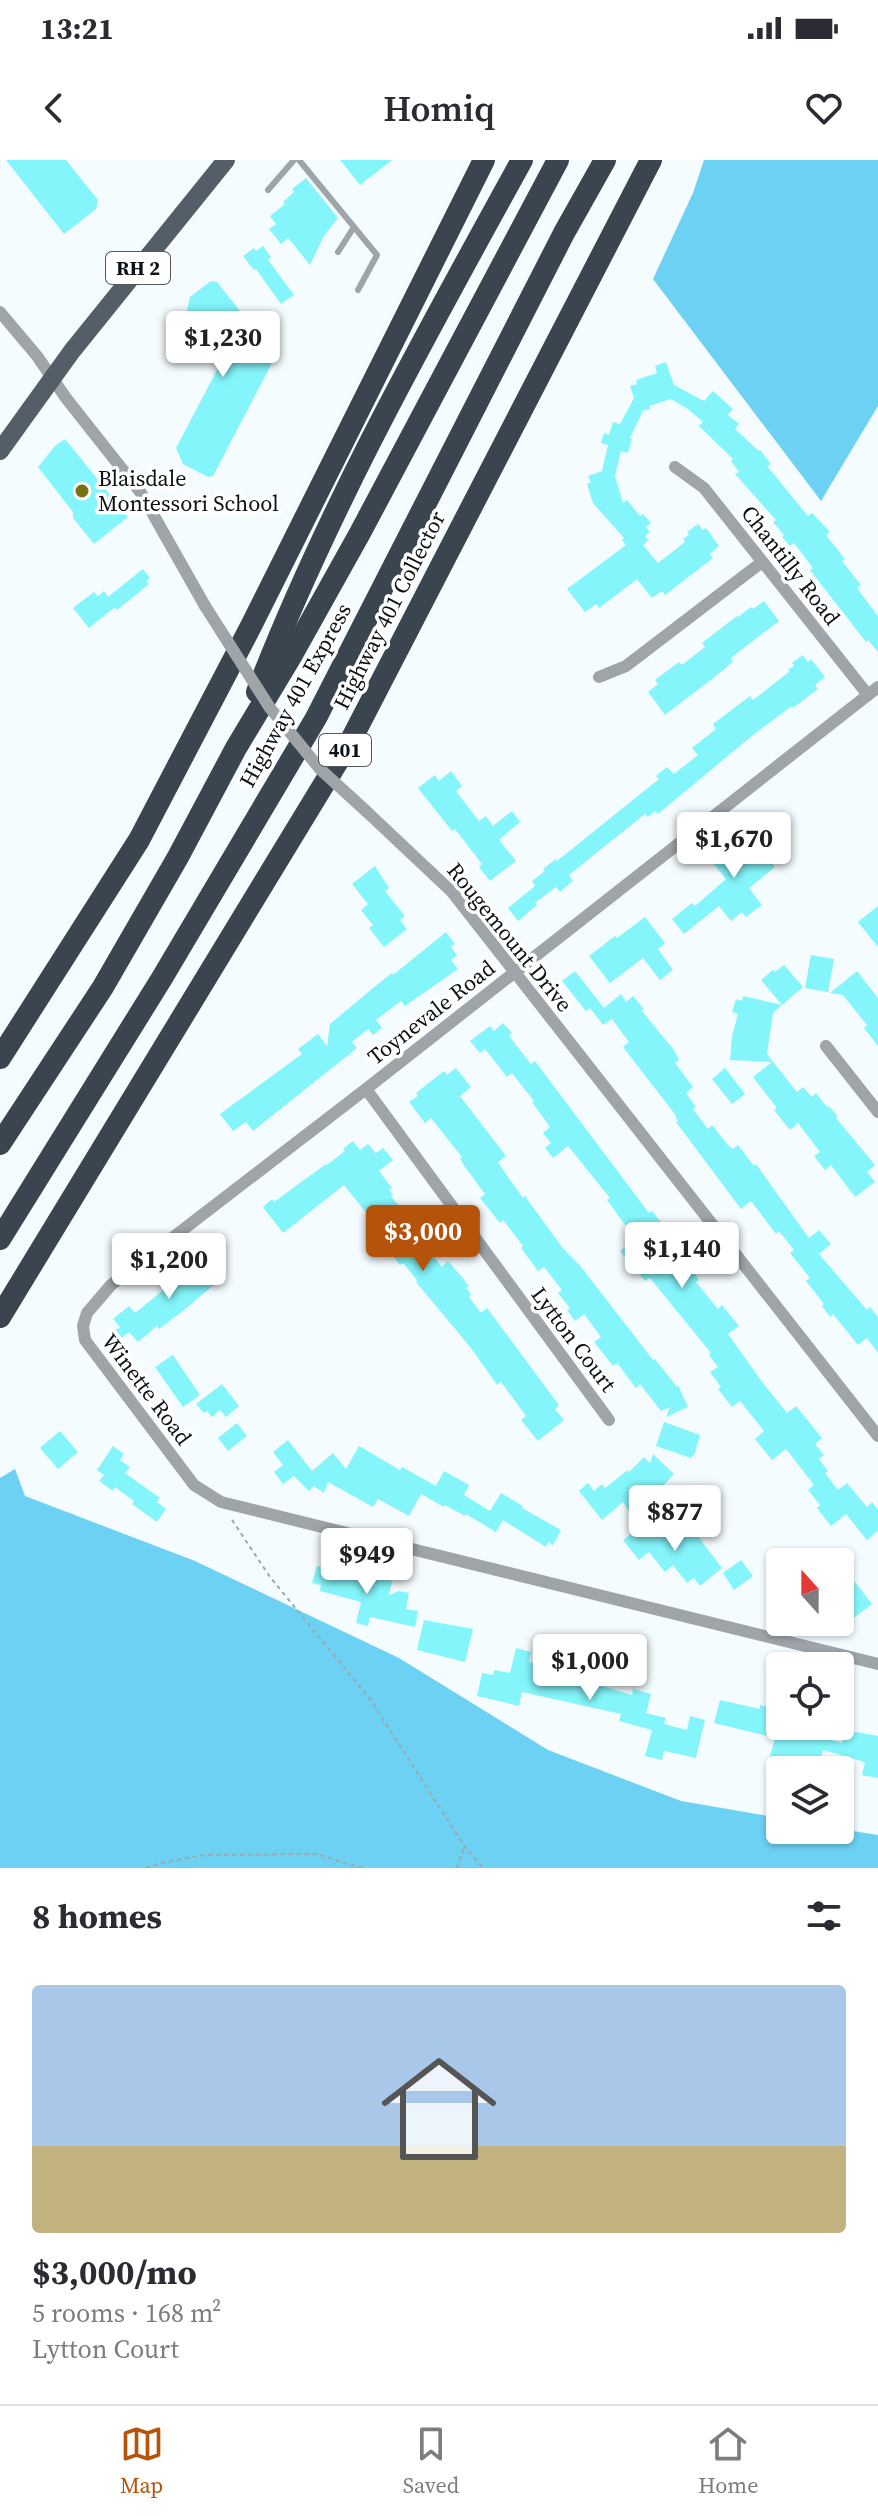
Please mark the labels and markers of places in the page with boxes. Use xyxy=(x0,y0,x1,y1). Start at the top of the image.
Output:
pin: $1,230 xyxy=(158,311,288,379)
place label: Blaisdale Montessori School xyxy=(98,463,279,518)
marker: Blaisdale Montessori School xyxy=(73,482,91,500)
pin: $1,670 xyxy=(669,812,799,880)
pin: $3,000 xyxy=(358,1205,488,1273)
pin: $1,140 xyxy=(617,1222,747,1290)
pin: $1,200 xyxy=(104,1233,234,1301)
pin: $877 xyxy=(628,1485,722,1553)
pin: $949 xyxy=(320,1528,414,1596)
pin: $1,000 xyxy=(525,1634,655,1702)

